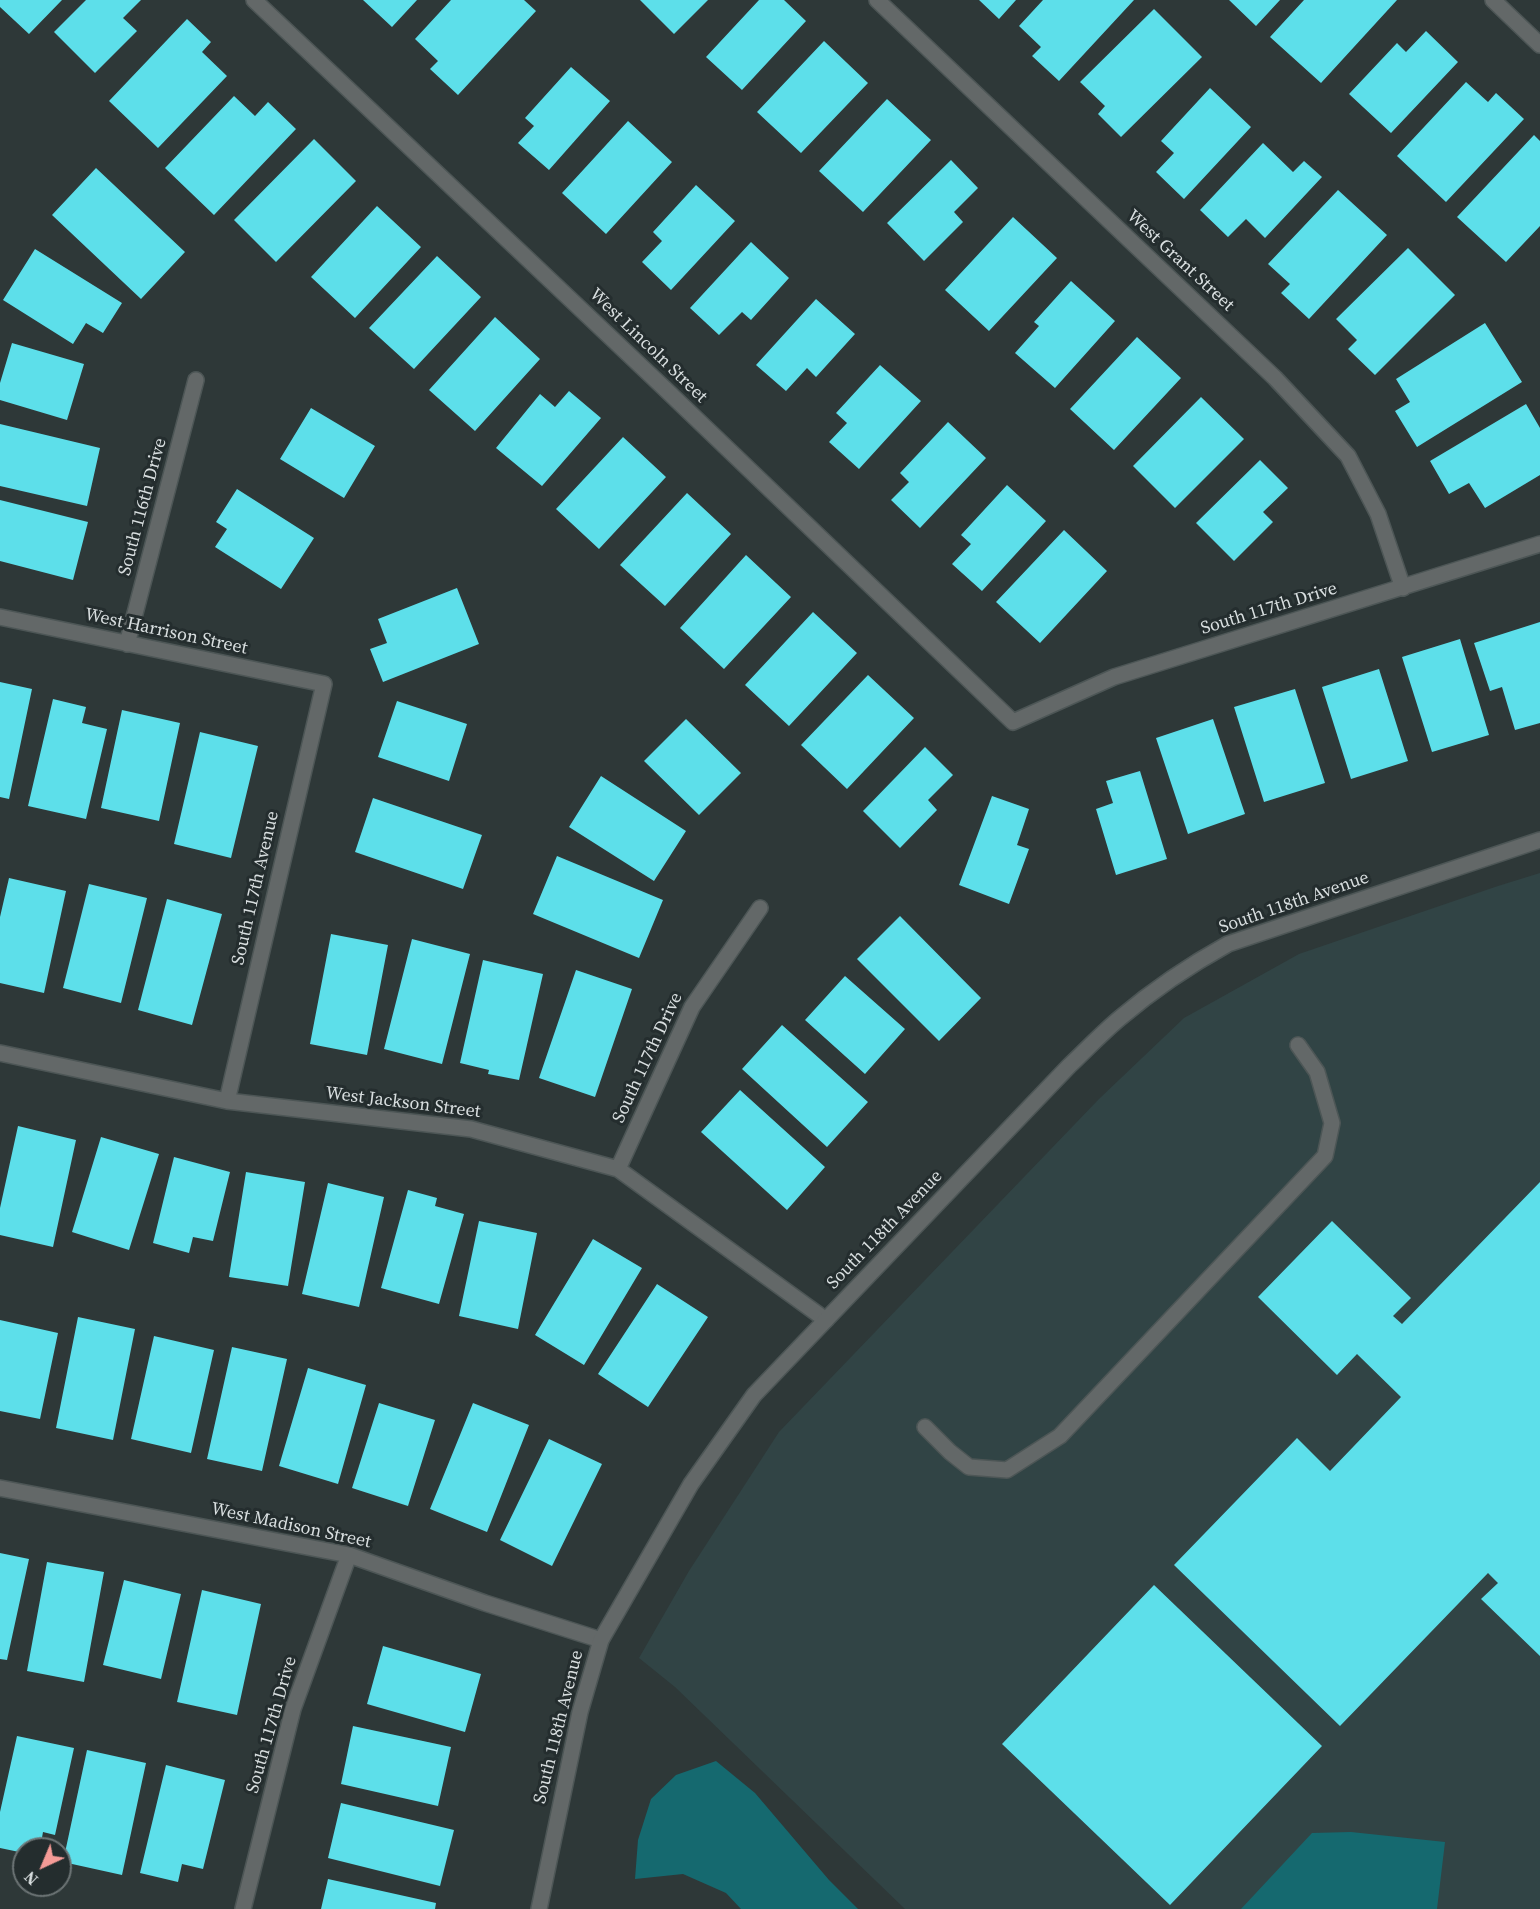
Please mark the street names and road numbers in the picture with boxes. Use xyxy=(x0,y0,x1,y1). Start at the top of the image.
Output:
street label: West Grant Street xyxy=(1122,206,1238,316)
street label: West Lincoln Street xyxy=(585,284,711,408)
street label: South 116th Drive xyxy=(114,436,172,578)
street label: South 117th Drive xyxy=(1198,578,1340,640)
street label: West Harrison Street xyxy=(83,604,249,660)
street label: South 117th Avenue xyxy=(228,809,284,967)
street label: South 118th Avenue xyxy=(1216,867,1372,939)
street label: South 117th Drive xyxy=(608,989,688,1127)
street label: West Jackson Street xyxy=(324,1083,482,1123)
street label: South 118th Avenue xyxy=(823,1166,947,1294)
street label: West Madison Street xyxy=(209,1498,373,1554)
street label: South 118th Avenue xyxy=(530,1648,588,1806)
street label: South 117th Drive xyxy=(242,1654,302,1796)

